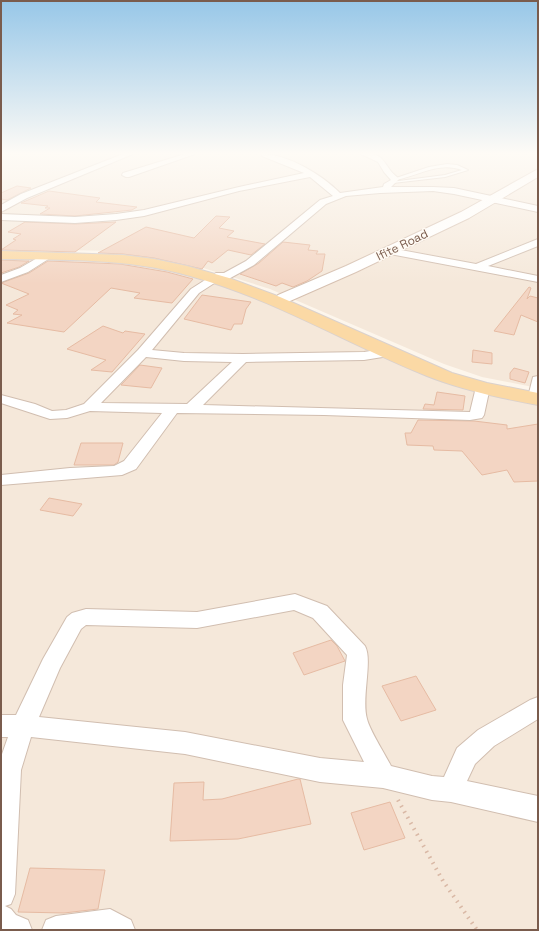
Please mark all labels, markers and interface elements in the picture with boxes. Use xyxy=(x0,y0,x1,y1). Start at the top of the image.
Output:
street label: Ifite Road xyxy=(373,226,431,264)

